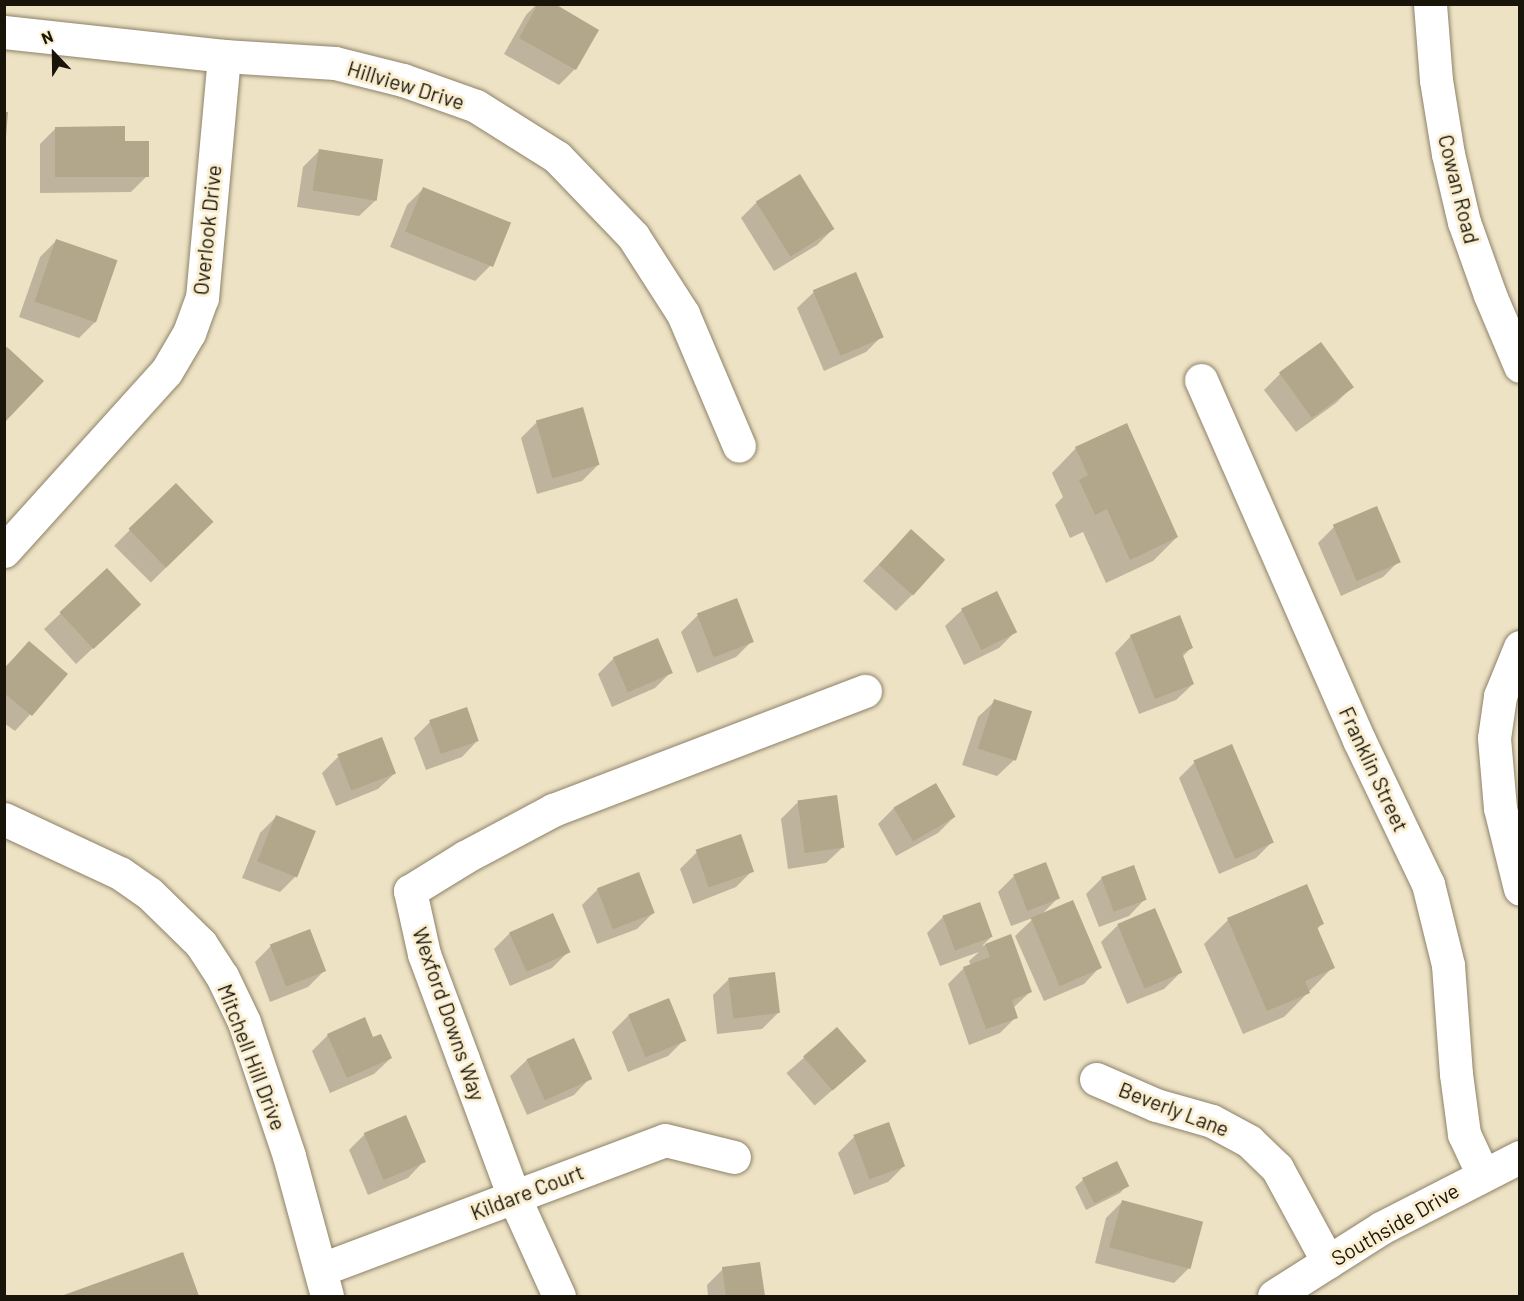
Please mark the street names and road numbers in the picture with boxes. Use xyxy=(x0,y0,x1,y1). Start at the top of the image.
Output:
street label: Hillview Drive xyxy=(344,55,468,115)
street label: Cowan Road xyxy=(1433,132,1485,246)
street label: Overlook Drive xyxy=(188,164,226,296)
street label: Franklin Street xyxy=(1334,703,1414,835)
street label: Wexford Downs Way xyxy=(407,924,491,1104)
street label: Mitchell Hill Drive xyxy=(213,980,291,1134)
street label: Beverly Lane xyxy=(1115,1076,1233,1142)
street label: Kildare Court xyxy=(467,1159,587,1225)
street label: Southside Drive xyxy=(1327,1177,1463,1271)

